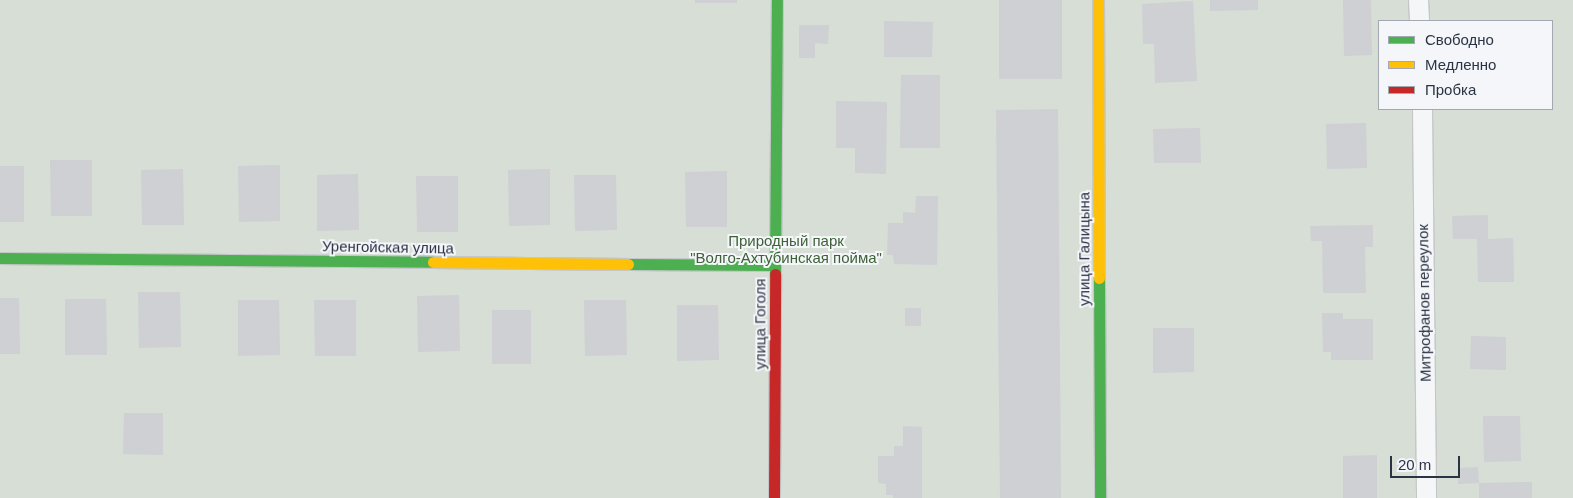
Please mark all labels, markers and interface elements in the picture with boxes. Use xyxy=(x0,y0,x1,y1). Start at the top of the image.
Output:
legend xyxy=(1378,20,1553,110)
text: Свободно xyxy=(1425,31,1494,48)
text: Медленно xyxy=(1425,56,1496,73)
text: Пробка xyxy=(1425,81,1476,98)
street label: улица Галицына xyxy=(1075,192,1093,306)
street label: Митрофанов переулок xyxy=(1414,224,1434,382)
park label: Природный парк "Волго-Ахтубинская пойма" xyxy=(690,231,882,266)
street label: Уренгойская улица xyxy=(322,237,454,257)
street label: улица Гоголя xyxy=(751,279,769,369)
scale bar xyxy=(1393,446,1463,478)
text: 20 m xyxy=(1398,456,1431,473)

